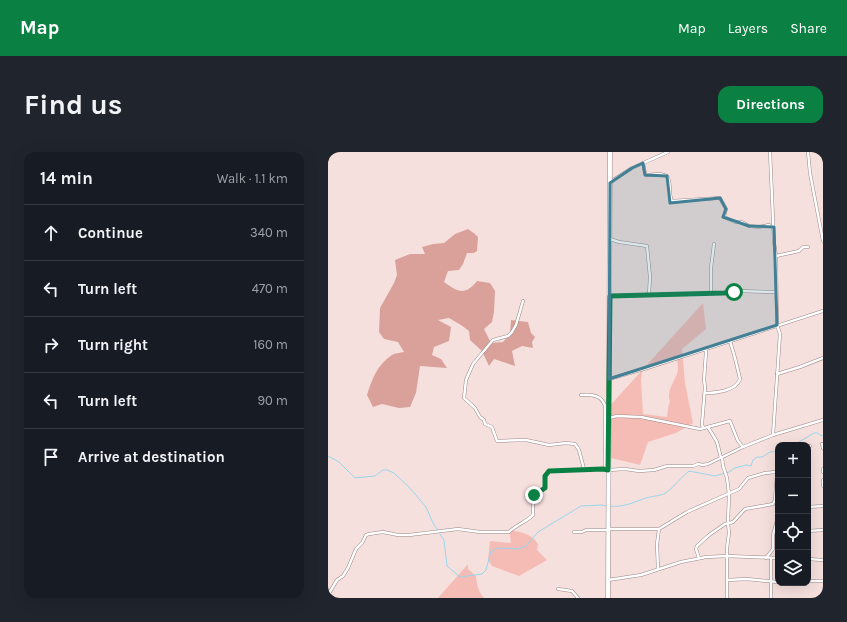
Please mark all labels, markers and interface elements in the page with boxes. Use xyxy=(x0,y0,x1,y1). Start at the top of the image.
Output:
text: Map xyxy=(20,17,59,39)
text: Map xyxy=(678,20,706,37)
text: Layers xyxy=(728,20,768,37)
text: Share xyxy=(790,20,827,37)
button: Directions xyxy=(718,86,823,123)
text: Find us xyxy=(24,88,123,121)
text: 14 min xyxy=(40,168,93,188)
text: Walk · 1.1 km xyxy=(217,171,288,186)
icon: ahead xyxy=(40,222,62,244)
text: Continue xyxy=(78,224,143,242)
text: 340 m xyxy=(250,225,288,240)
icon: left xyxy=(40,278,62,300)
text: Turn left xyxy=(78,280,137,298)
text: 470 m xyxy=(252,281,288,296)
route start xyxy=(725,283,743,301)
icon: right xyxy=(40,334,62,356)
text: Turn right xyxy=(78,336,148,354)
text: 160 m xyxy=(253,337,288,352)
icon: left xyxy=(40,390,62,412)
text: Turn left xyxy=(78,392,137,410)
text: 90 m xyxy=(257,393,288,408)
map controls xyxy=(775,442,811,586)
button: + xyxy=(775,442,811,478)
icon: arrive xyxy=(40,446,62,468)
text: Arrive at destination xyxy=(78,448,225,466)
button: − xyxy=(775,478,811,514)
route end xyxy=(525,486,543,504)
button: locate xyxy=(775,514,811,550)
button: layers xyxy=(775,550,811,586)

